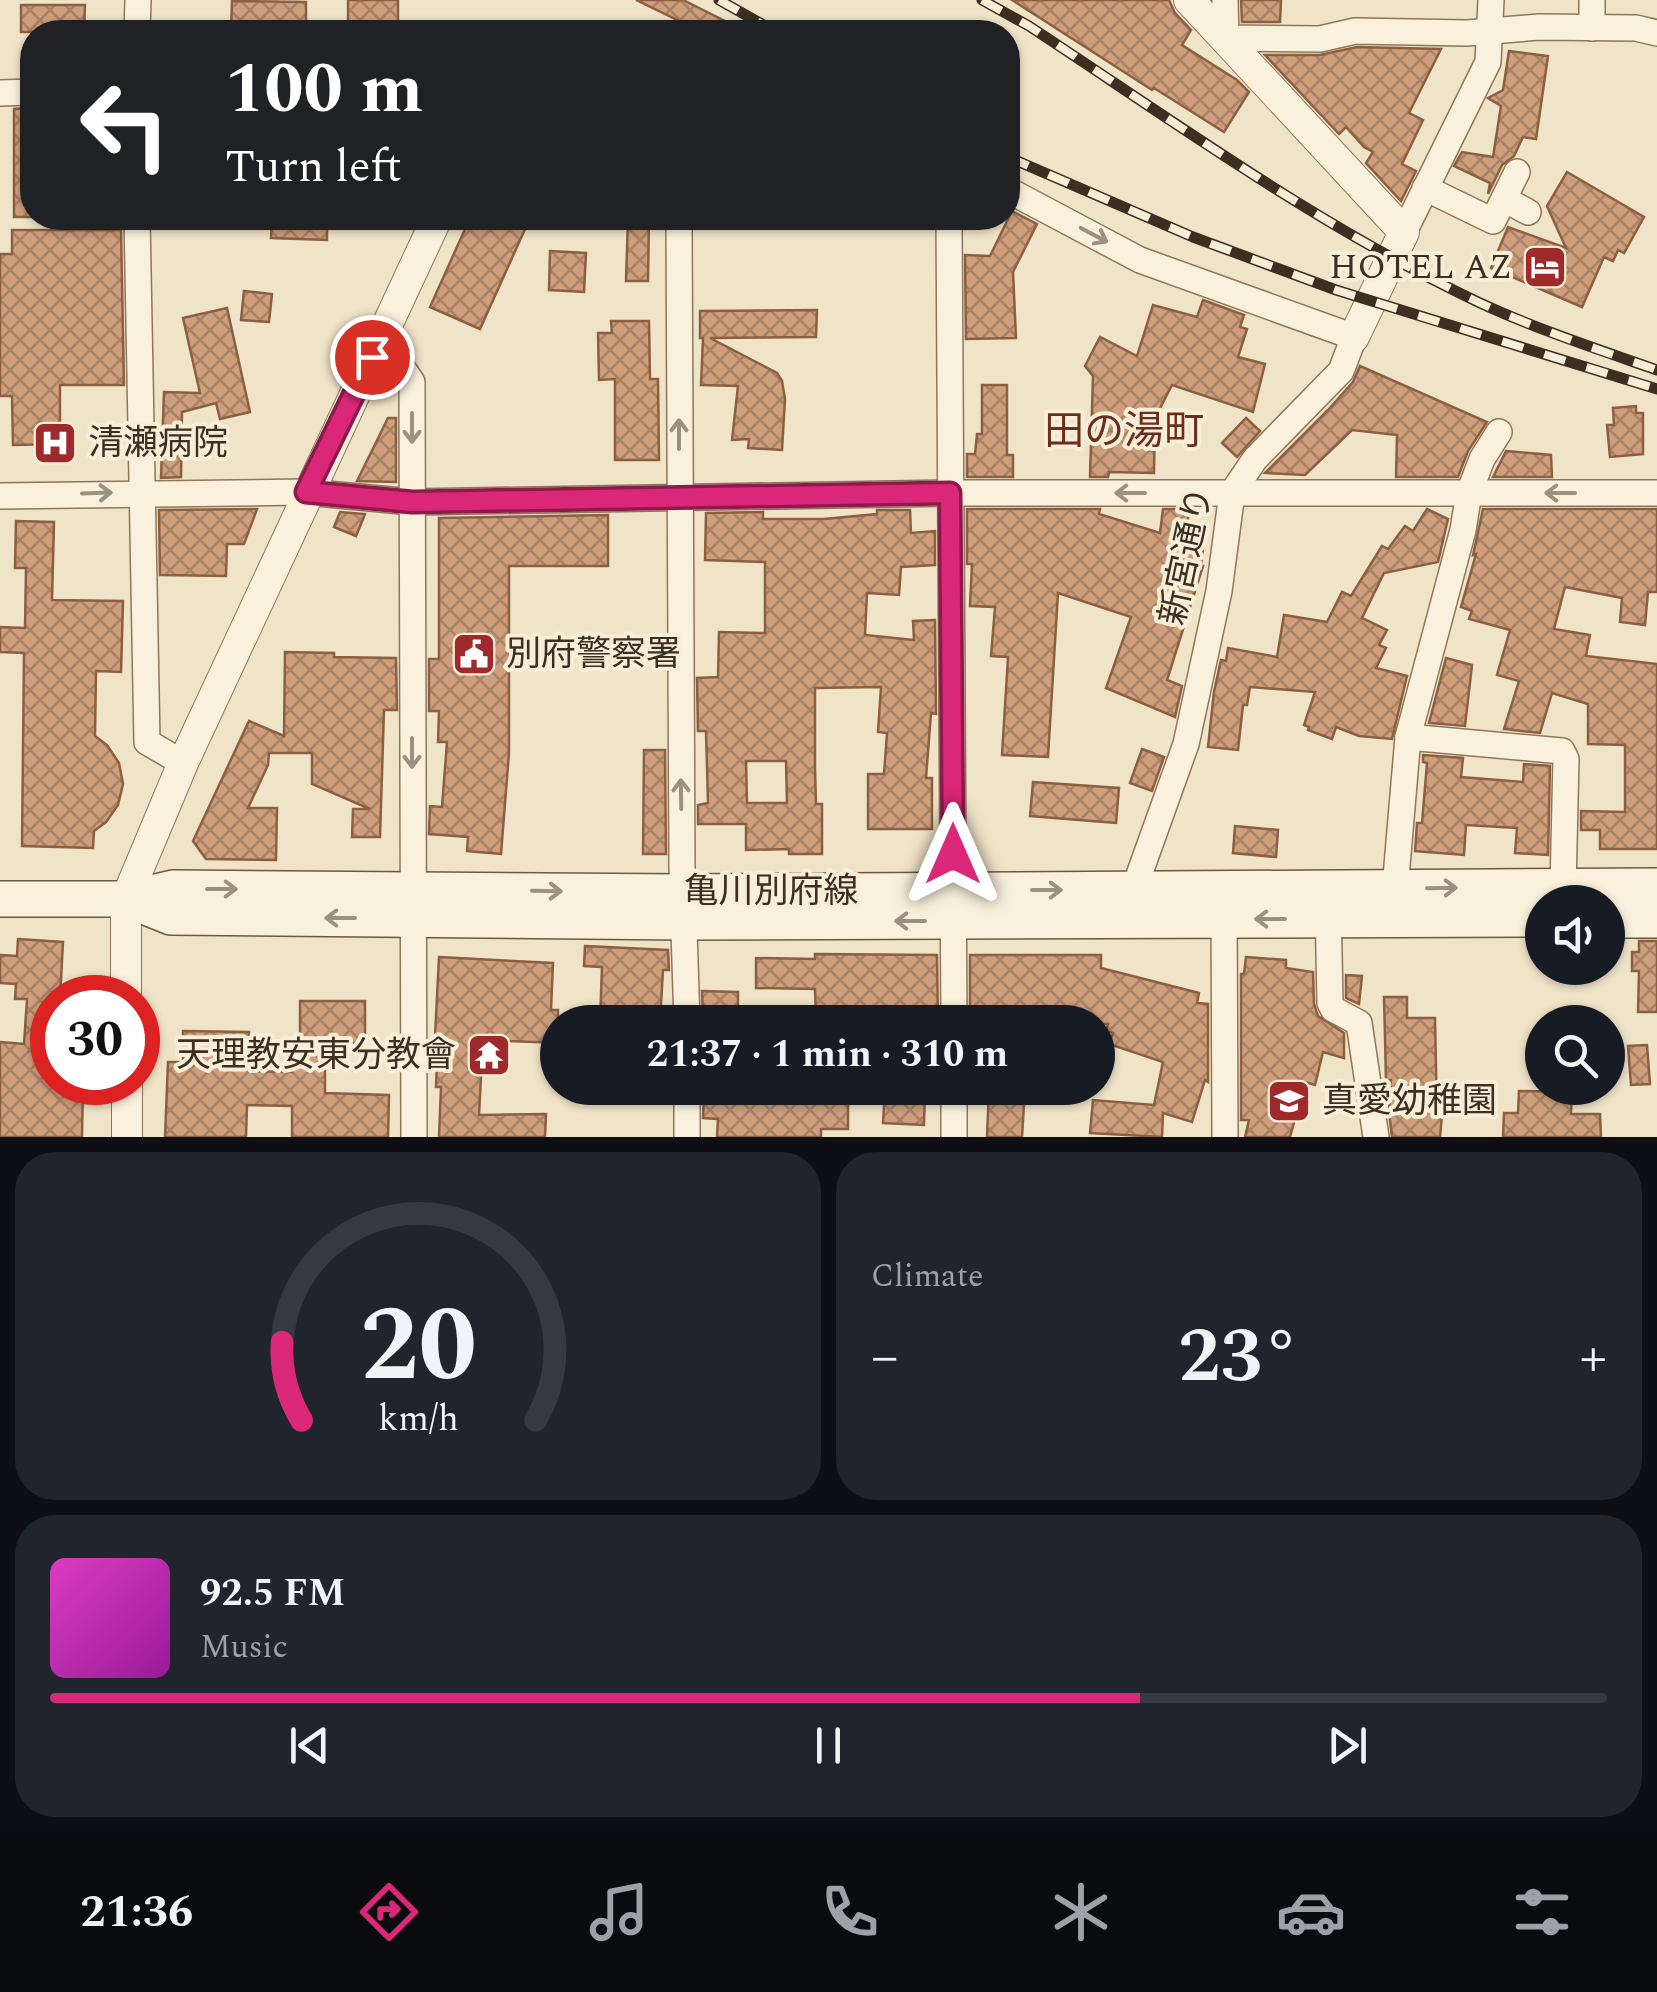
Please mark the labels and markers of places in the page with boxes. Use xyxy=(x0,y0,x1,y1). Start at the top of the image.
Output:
place label: HOTEL AZ xyxy=(1329,241,1512,294)
hotel icon: HOTEL AZ xyxy=(1522,244,1568,290)
pin xyxy=(330,315,415,400)
place label: 清瀬病院 xyxy=(88,417,228,470)
hospital icon: 清瀬病院 xyxy=(32,420,78,466)
place label: 別府警察署 xyxy=(506,628,681,681)
public building icon: 別府警察署 xyxy=(451,631,497,677)
place label: 天理教安東分教會 xyxy=(176,1029,456,1082)
temple icon: 天理教安東分教會 xyxy=(466,1032,512,1078)
place label: 真愛幼稚園 xyxy=(1322,1075,1497,1128)
school or university icon: 真愛幼稚園 xyxy=(1266,1078,1312,1124)

